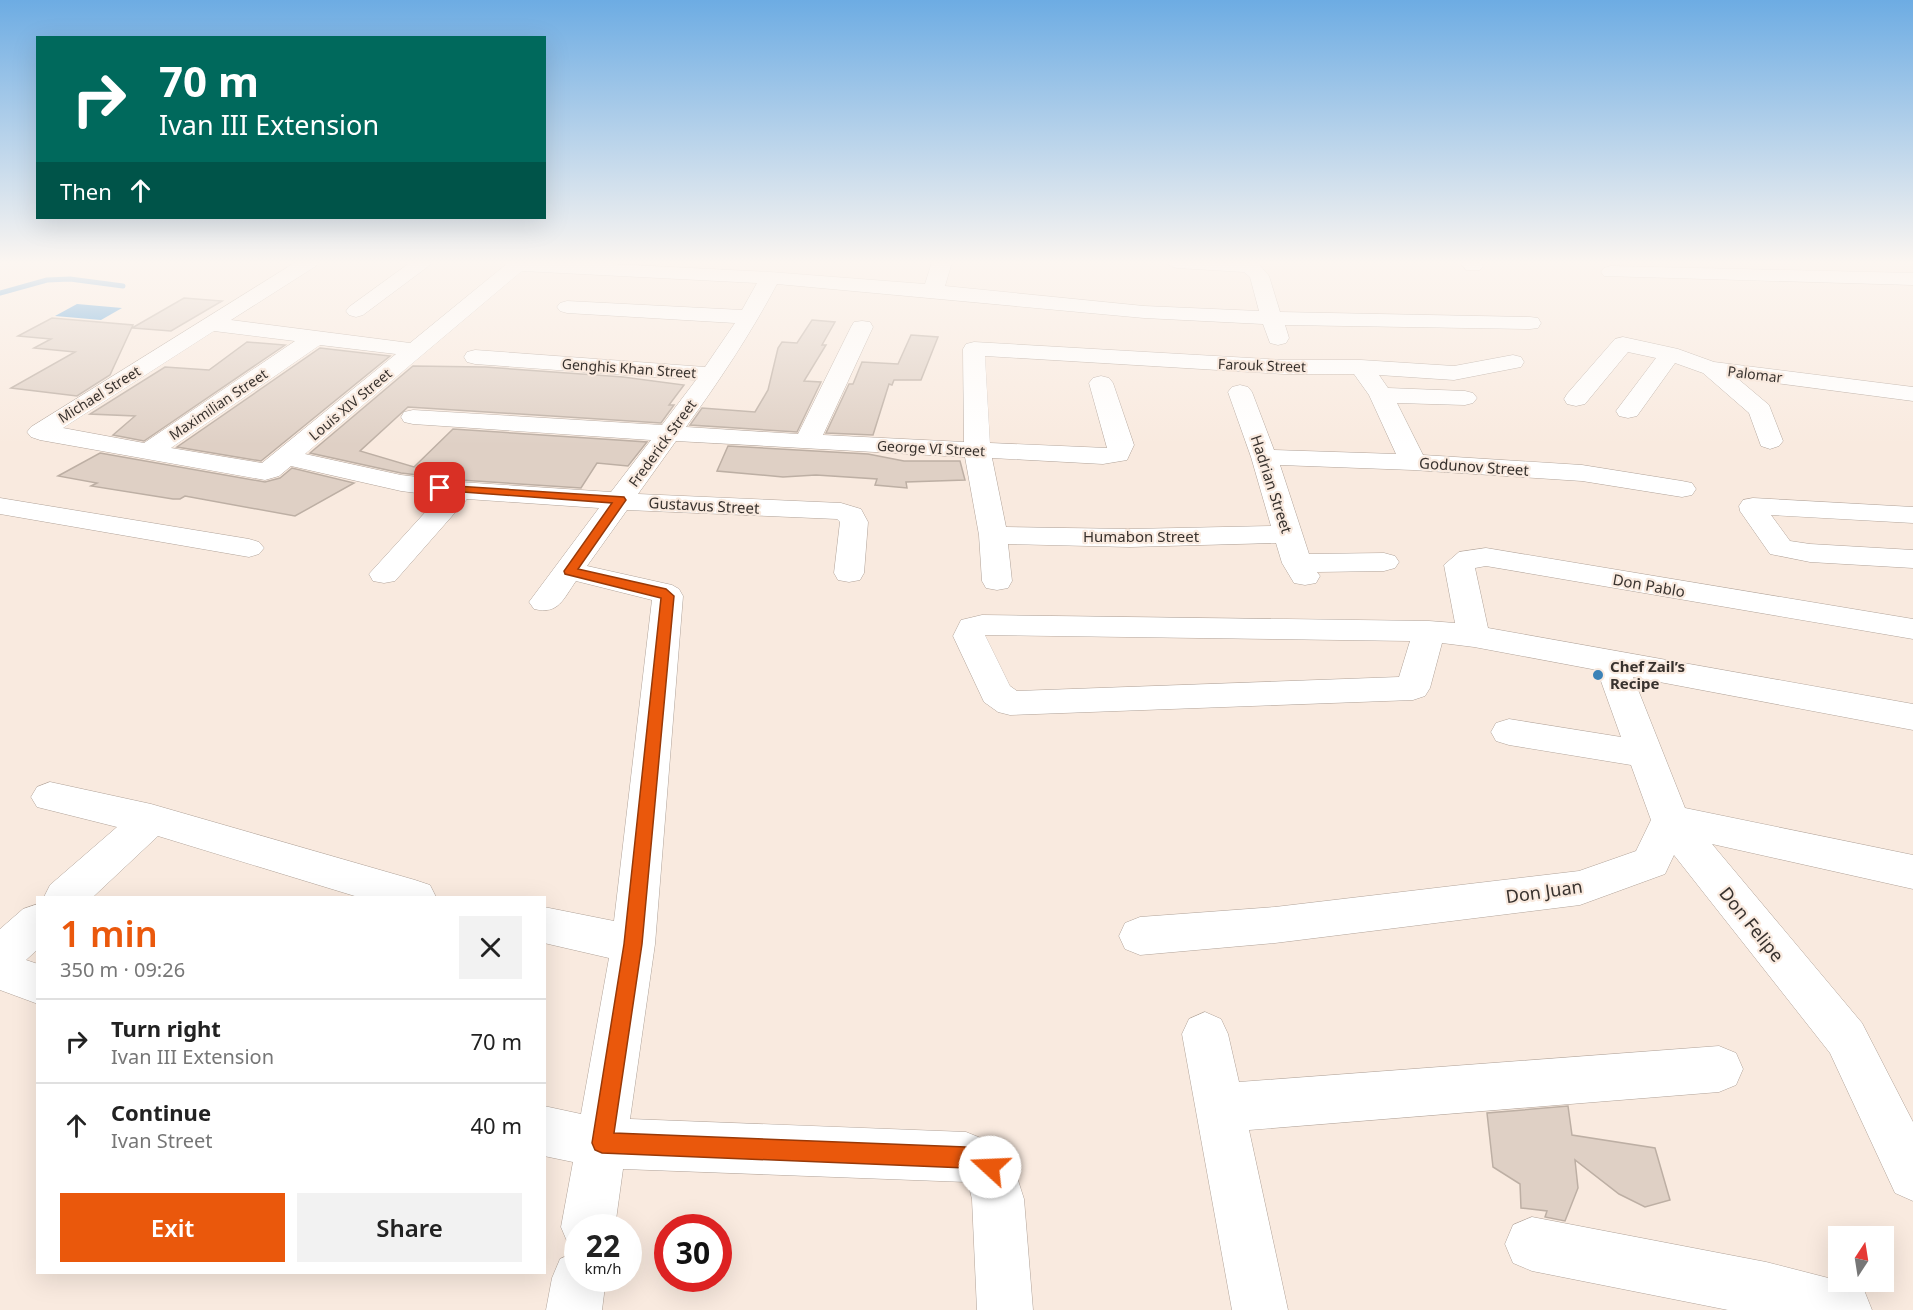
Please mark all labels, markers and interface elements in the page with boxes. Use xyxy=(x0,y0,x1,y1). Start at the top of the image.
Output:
text: 70 m xyxy=(159,52,259,109)
icon: right xyxy=(60,60,138,138)
text: Ivan III Extension xyxy=(159,106,379,143)
icon: ahead xyxy=(124,174,157,207)
text: Then xyxy=(60,176,112,206)
street label: Genghis Khan Street xyxy=(561,354,697,382)
street label: Farouk Street xyxy=(1218,354,1306,376)
street label: Michael Street xyxy=(54,361,144,427)
street label: Palomar xyxy=(1726,361,1784,387)
street label: Maximilian Street xyxy=(165,364,271,444)
street label: Louis XIV Street xyxy=(305,364,395,444)
street label: Frederick Street xyxy=(624,396,700,490)
street label: Hadrian Street xyxy=(1247,432,1297,536)
street label: George VI Street xyxy=(876,436,986,460)
street label: Godunov Street xyxy=(1418,452,1530,480)
pin xyxy=(414,462,465,513)
icon: arrive xyxy=(423,471,456,504)
street label: Gustavus Street xyxy=(648,492,761,518)
street label: Humabon Street xyxy=(1083,526,1200,546)
street label: Don Pablo xyxy=(1611,569,1687,601)
place label: Chef Zail’s Recipe xyxy=(1610,656,1685,693)
marker: Chef Zail’s Recipe xyxy=(1591,668,1605,682)
street label: Don Juan xyxy=(1504,874,1584,908)
street label: Don Felipe xyxy=(1714,882,1790,966)
text: 1 min xyxy=(60,909,158,958)
button: close xyxy=(459,916,522,979)
text: 350 m · 09:26 xyxy=(60,956,185,983)
text: Turn right xyxy=(111,1013,221,1043)
icon: right xyxy=(60,1025,93,1058)
text: 70 m xyxy=(471,1026,522,1056)
text: Ivan III Extension xyxy=(111,1043,274,1070)
text: Continue xyxy=(111,1097,211,1127)
icon: ahead xyxy=(60,1109,93,1142)
text: 40 m xyxy=(471,1110,522,1140)
text: Ivan Street xyxy=(111,1127,213,1154)
position arrow xyxy=(958,1135,1022,1199)
button: Exit xyxy=(60,1193,285,1262)
button: Share xyxy=(297,1193,522,1262)
speed limit sign: 30 xyxy=(654,1214,732,1292)
text: 22 xyxy=(586,1225,620,1266)
north arrow xyxy=(1828,1226,1894,1292)
map controls xyxy=(1828,1226,1894,1292)
text: km/h xyxy=(585,1258,621,1278)

